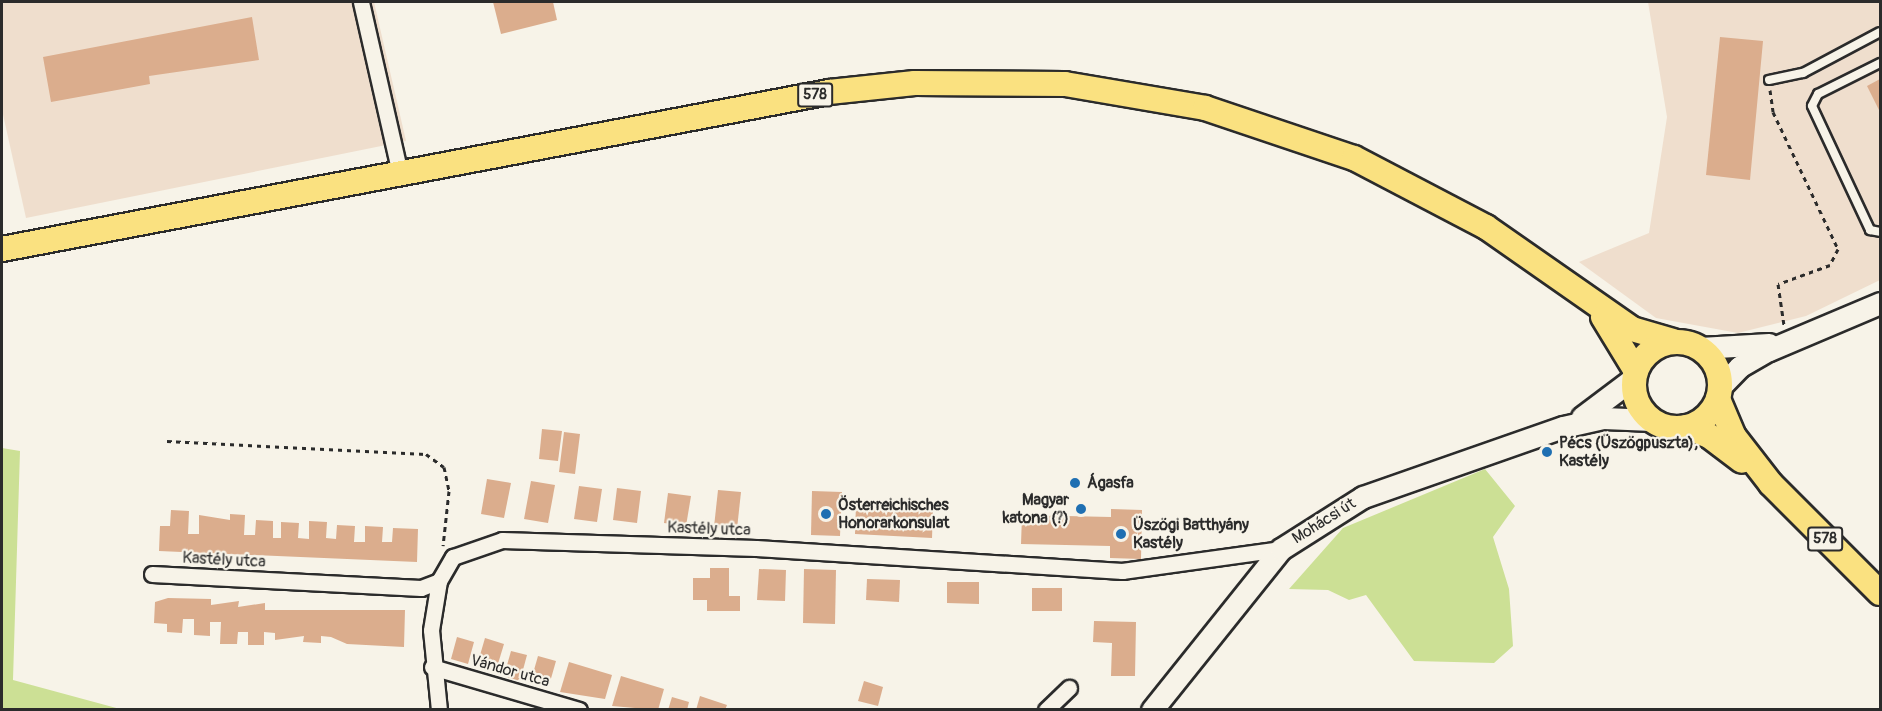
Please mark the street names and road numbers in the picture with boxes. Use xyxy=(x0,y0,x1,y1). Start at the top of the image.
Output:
road number: 578 xyxy=(797,83,833,107)
street label: Mohácsi út xyxy=(1289,494,1359,548)
street label: Kastély utca xyxy=(667,518,751,540)
road number: 578 xyxy=(1807,527,1843,551)
street label: Kastély utca xyxy=(182,548,266,572)
street label: Vándor utca xyxy=(468,651,552,691)

